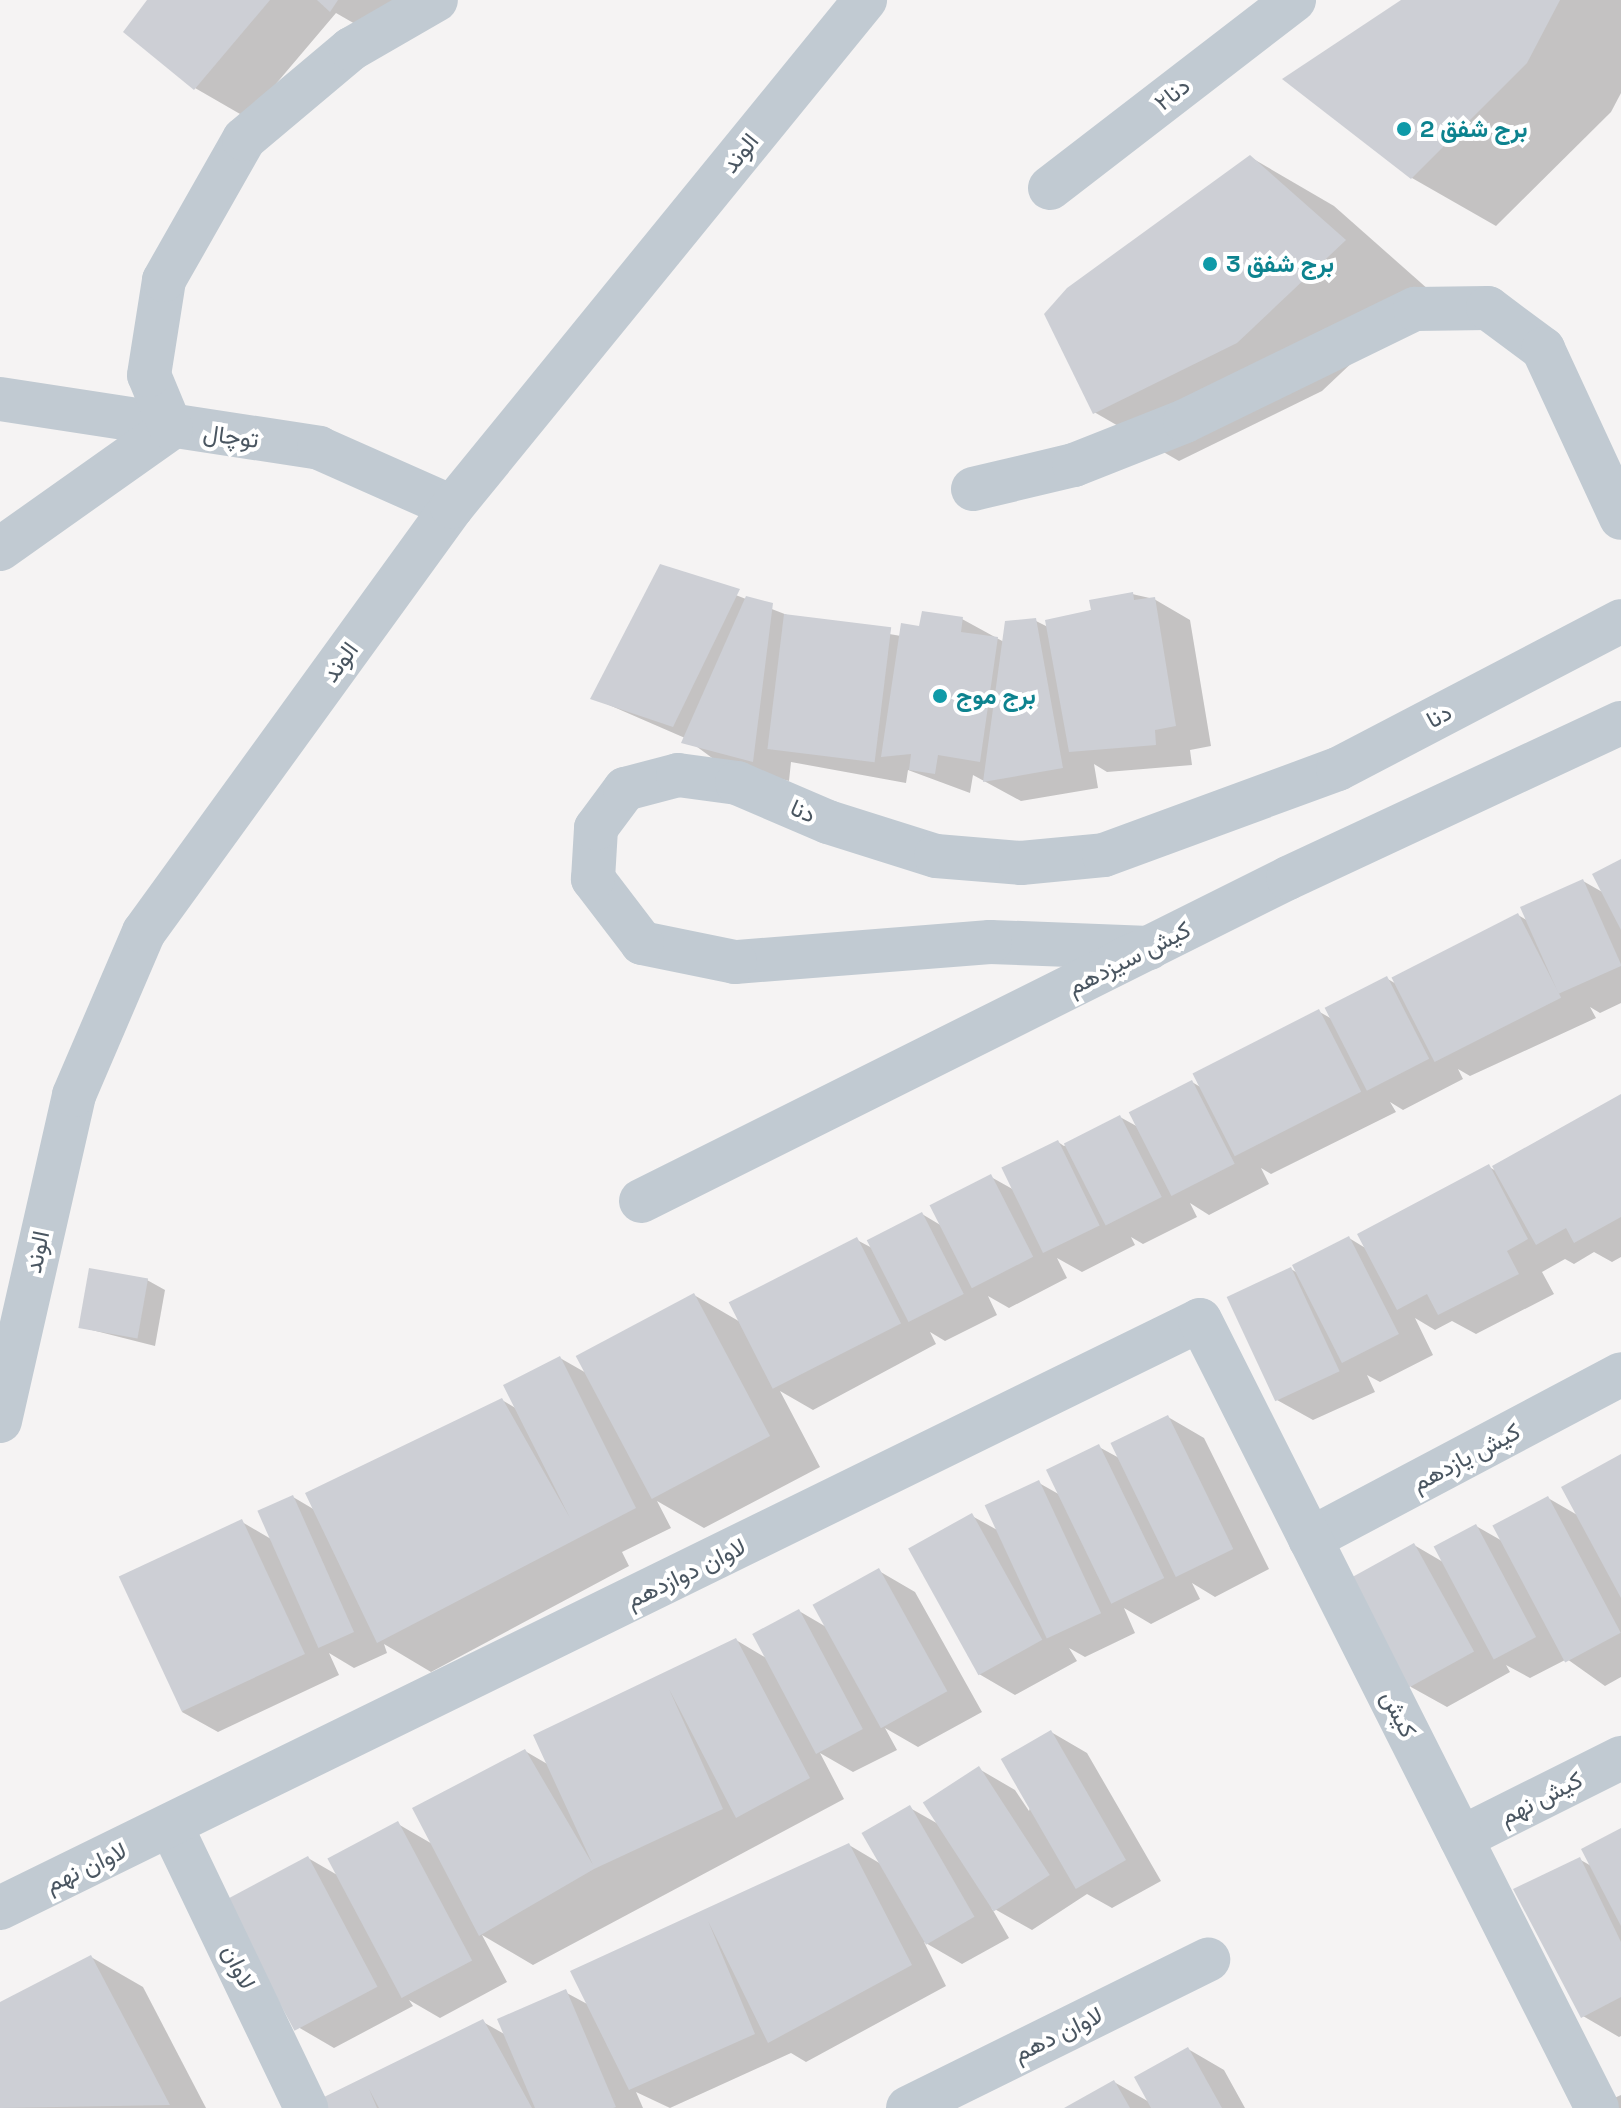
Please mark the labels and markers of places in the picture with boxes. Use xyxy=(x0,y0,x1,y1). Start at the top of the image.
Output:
place label: برج شفق 2 xyxy=(1420,115,1528,143)
marker: برج شفق 2 xyxy=(1395,120,1413,138)
place label: برج شفق 3 xyxy=(1226,250,1334,278)
marker: برج شفق 3 xyxy=(1201,255,1219,273)
place label: برج موج xyxy=(956,682,1036,710)
marker: برج موج xyxy=(931,687,949,705)

